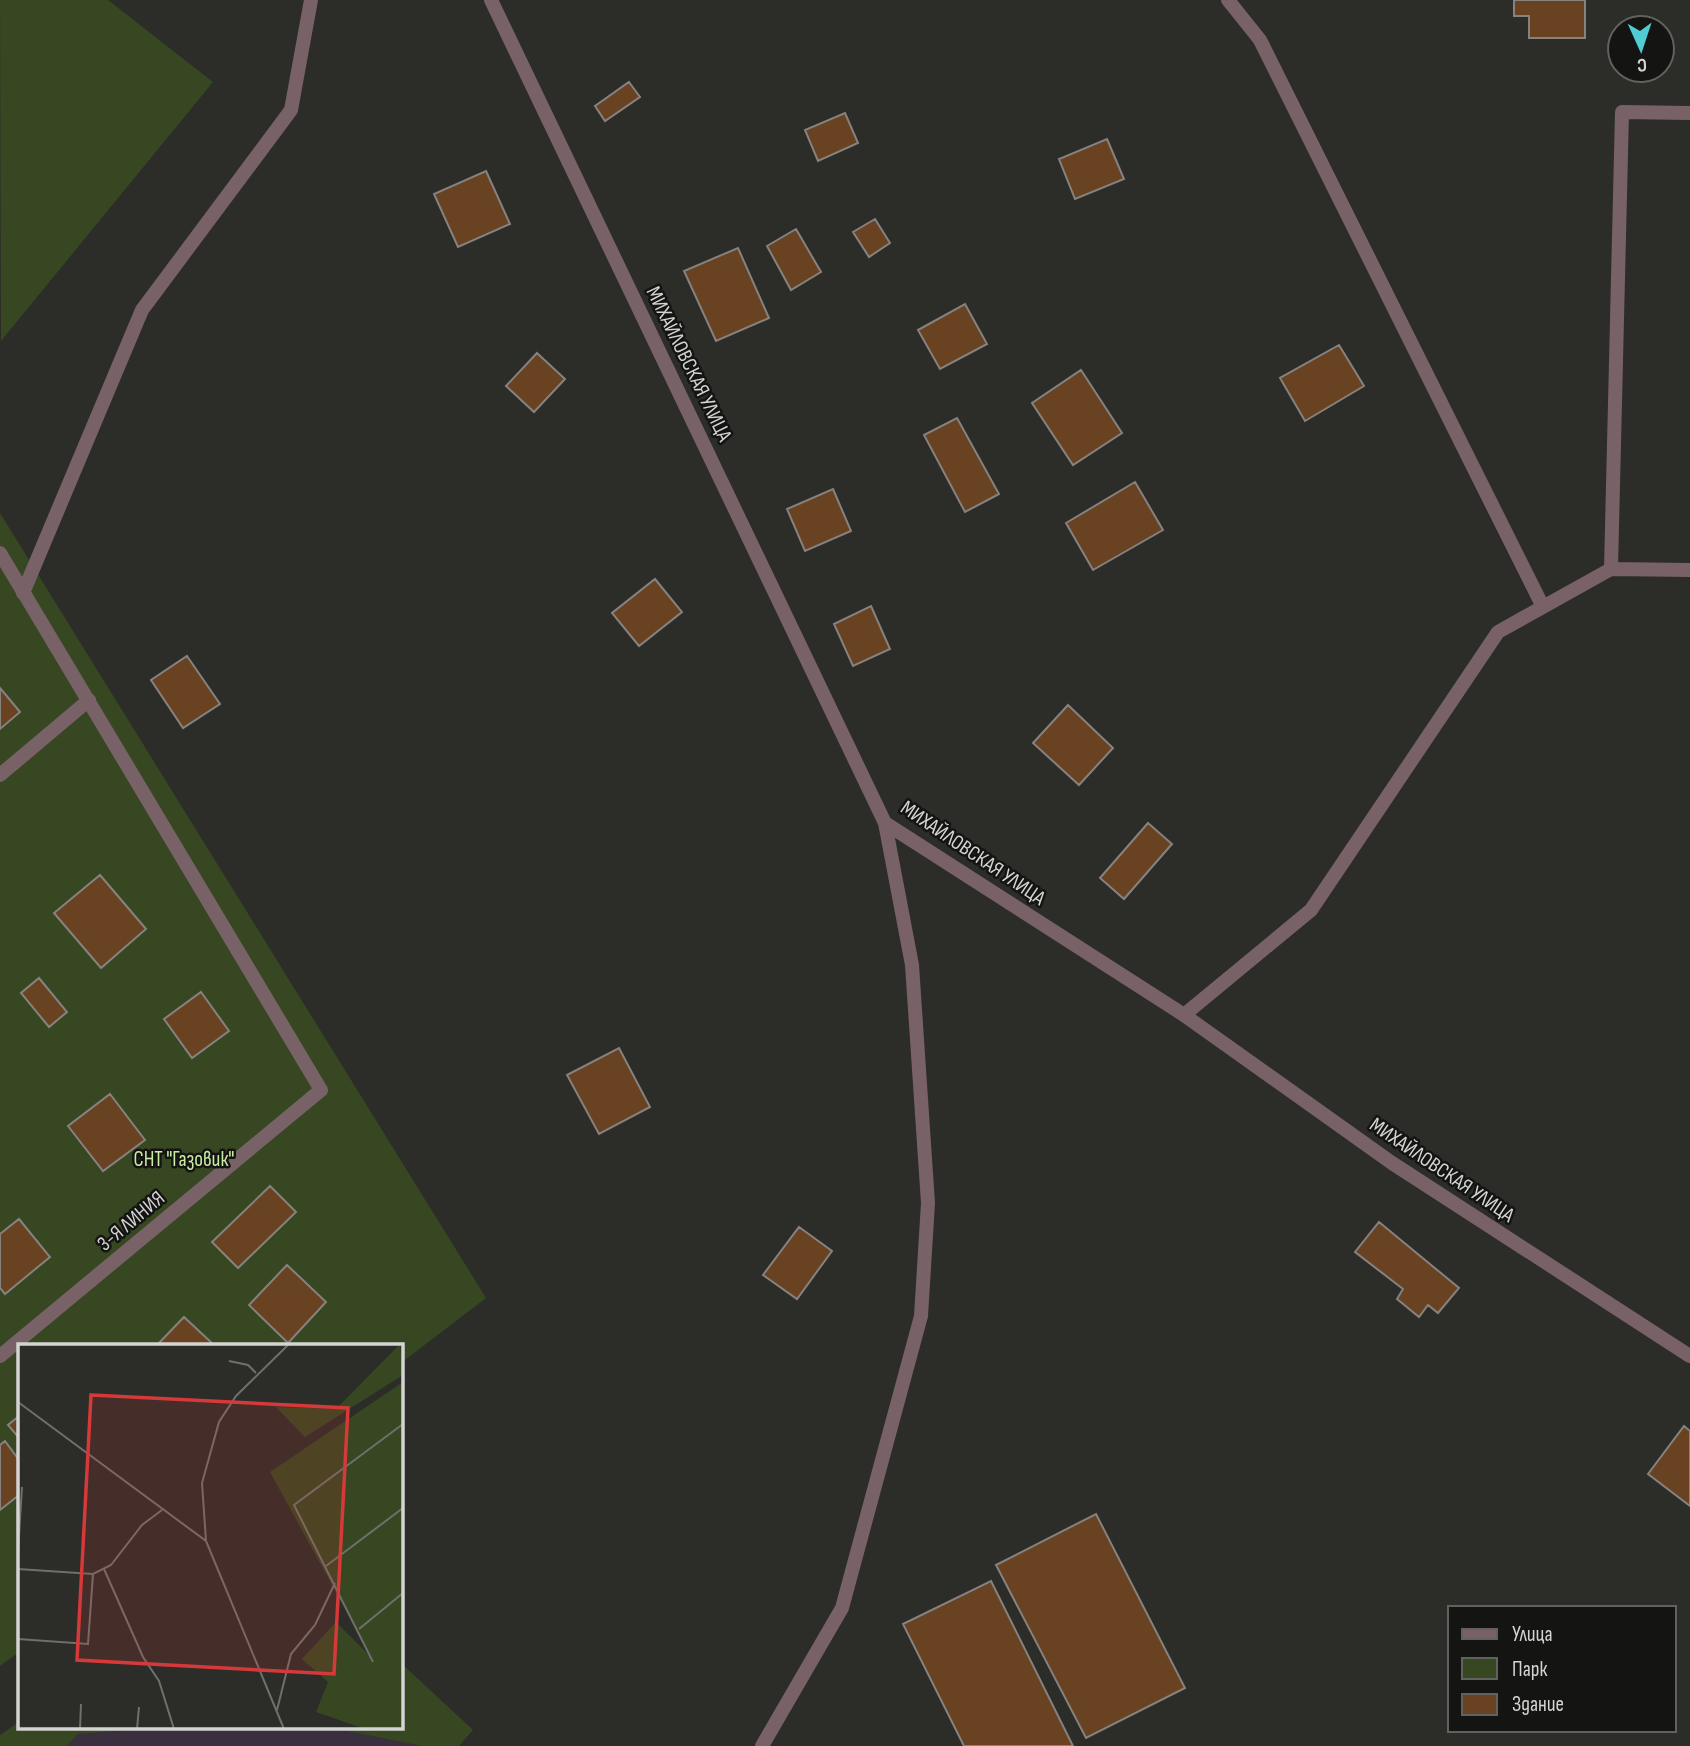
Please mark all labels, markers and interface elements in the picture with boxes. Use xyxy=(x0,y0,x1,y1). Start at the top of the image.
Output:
north arrow xyxy=(1606,14,1676,84)
text: С xyxy=(1636,53,1647,76)
street label: МИХАЙЛОВСКАЯ УЛИЦА xyxy=(641,282,738,446)
street label: МИХАЙЛОВСКАЯ УЛИЦА xyxy=(896,795,1051,911)
street label: МИХАЙЛОВСКАЯ УЛИЦА xyxy=(1365,1112,1520,1228)
park label: СНТ "Газовик" xyxy=(134,1147,234,1172)
street label: 3-Я ЛИНИЯ xyxy=(92,1186,170,1256)
inset map xyxy=(18,1344,402,1728)
legend xyxy=(1448,1606,1676,1732)
text: Улица xyxy=(1512,1622,1553,1647)
text: Парк xyxy=(1512,1657,1547,1682)
text: Здание xyxy=(1512,1692,1564,1717)

